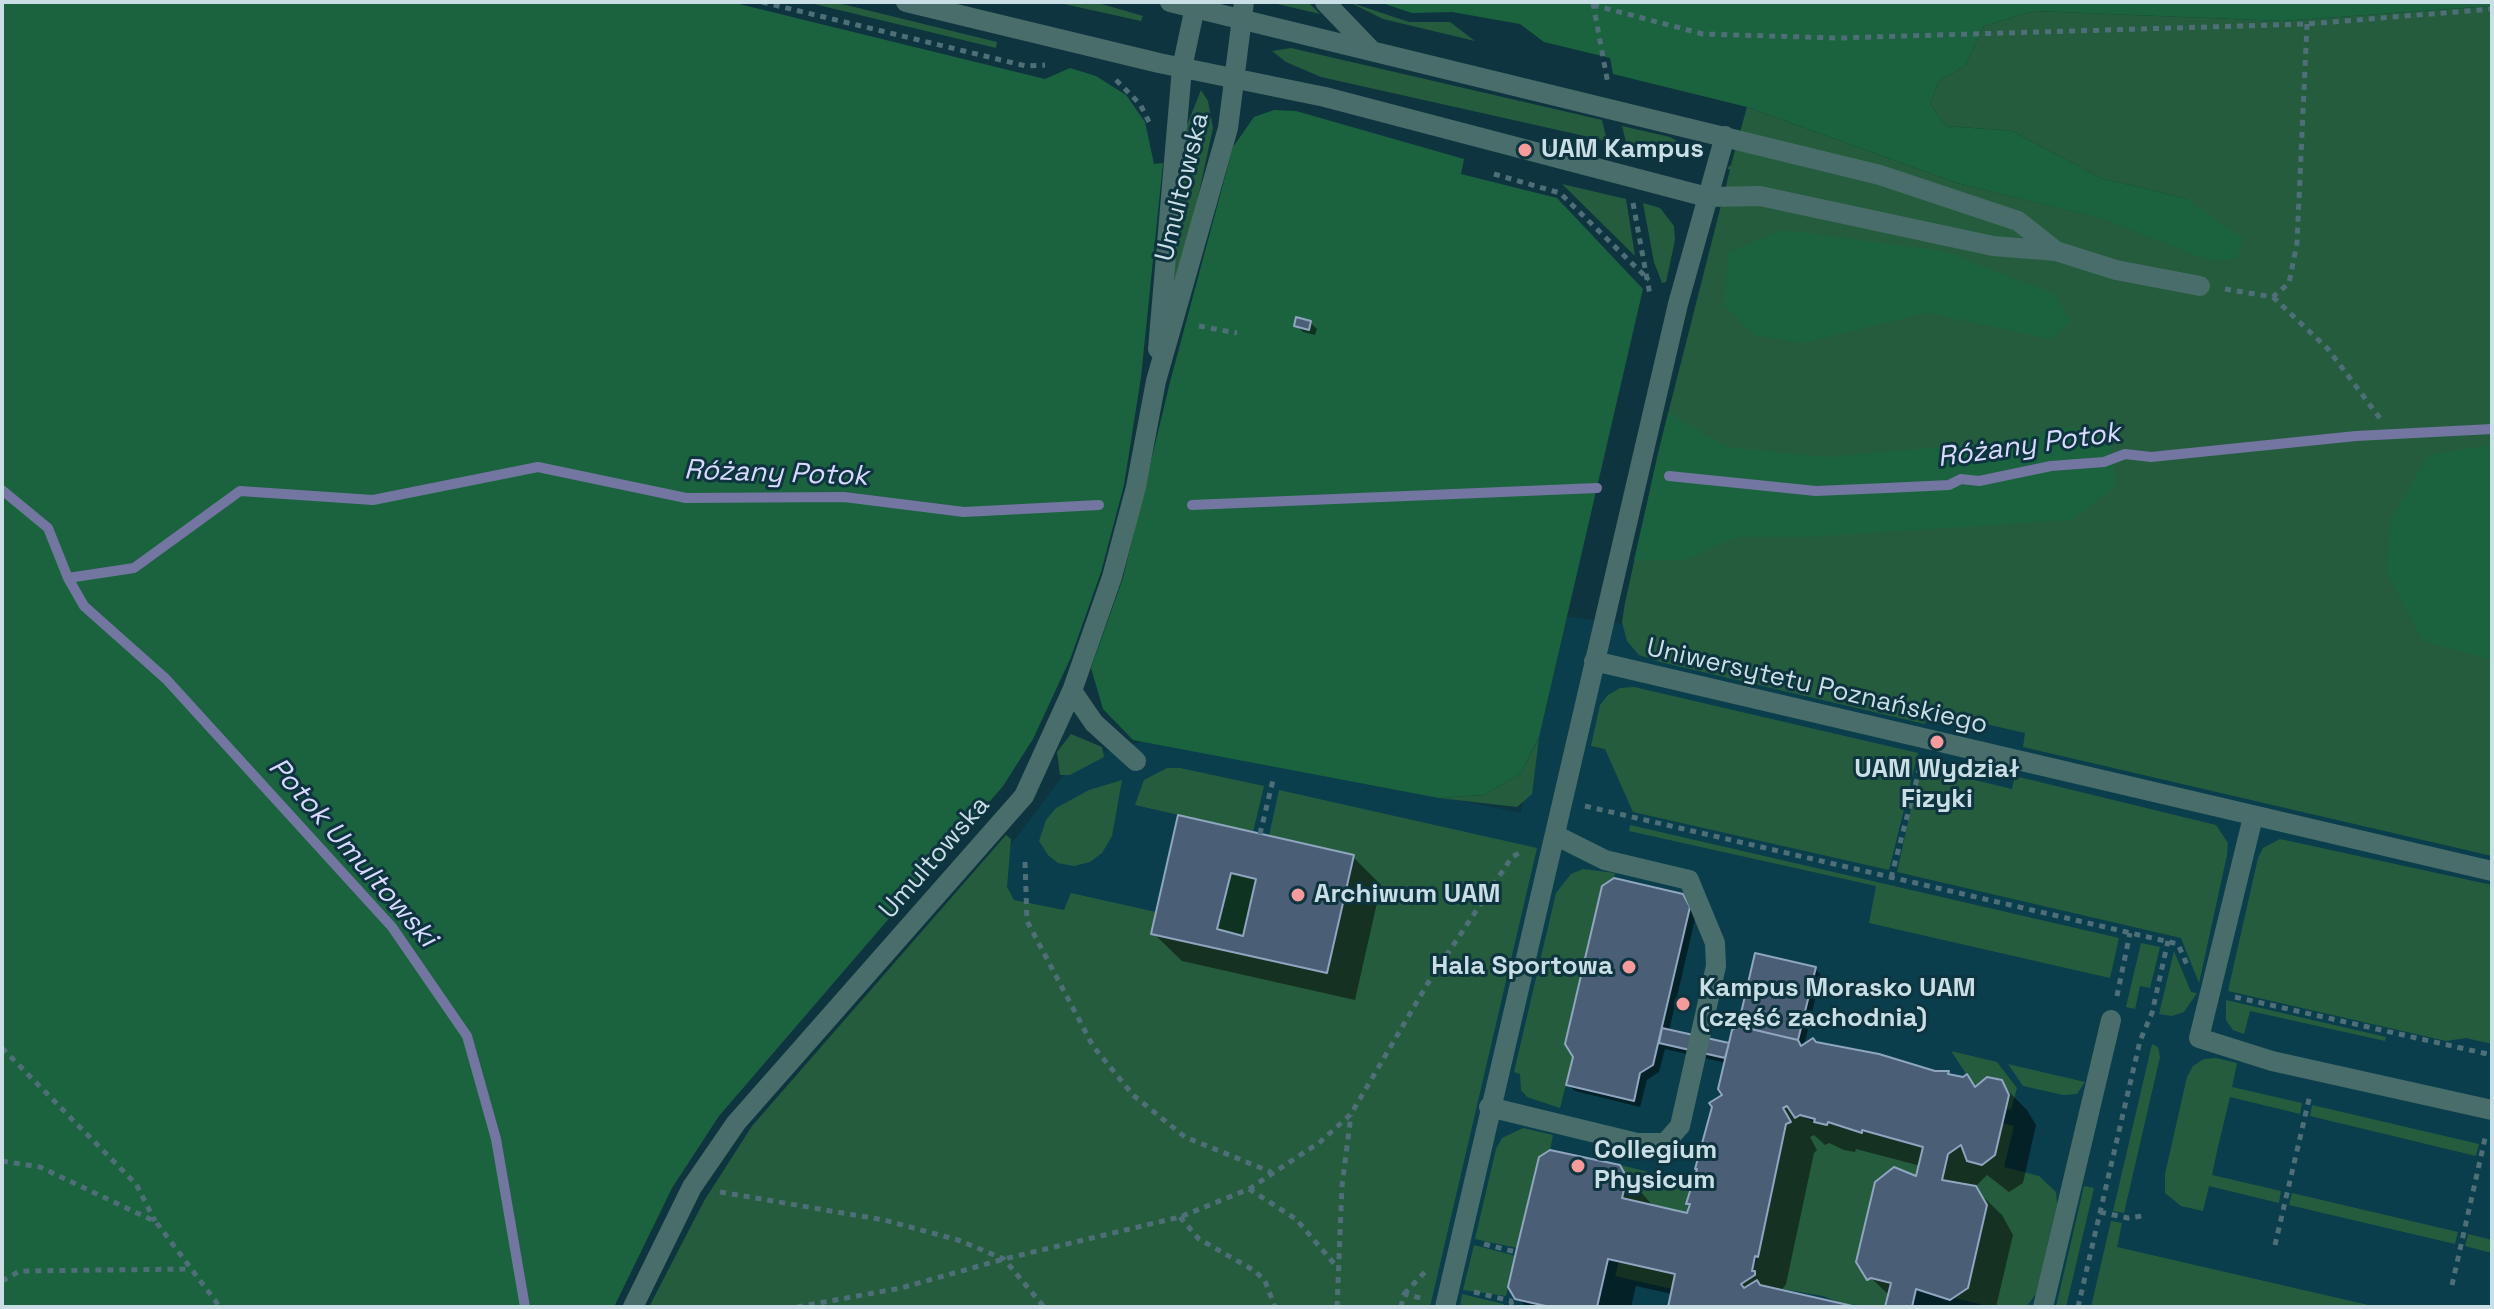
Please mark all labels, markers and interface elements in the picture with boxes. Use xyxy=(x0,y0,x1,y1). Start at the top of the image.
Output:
street label: Umultowska xyxy=(1149,109,1217,265)
place label: UAM Kampus xyxy=(1541,134,1704,166)
marker: UAM Kampus xyxy=(1516,141,1534,159)
water label: Różany Potok xyxy=(1935,417,2123,475)
water label: Różany Potok xyxy=(683,454,869,494)
street label: Uniwersytetu Poznańskiego xyxy=(1643,633,1991,741)
marker: UAM Wydział Fizyki xyxy=(1928,733,1946,751)
water label: Potok Umultowski xyxy=(261,751,443,955)
place label: UAM Wydział Fizyki xyxy=(1854,754,2020,816)
street label: Umultowska xyxy=(873,790,997,926)
place label: Archiwum UAM xyxy=(1314,879,1500,911)
marker: Archiwum UAM xyxy=(1289,886,1307,904)
place label: Hala Sportowa xyxy=(1431,951,1613,983)
marker: Hala Sportowa xyxy=(1620,958,1638,976)
place label: Kampus Morasko UAM (część zachodnia) xyxy=(1699,973,1976,1034)
marker: Kampus Morasko UAM (część zachodnia) xyxy=(1674,995,1692,1013)
place label: Collegium Physicum xyxy=(1594,1135,1717,1196)
marker: Collegium Physicum xyxy=(1569,1157,1587,1175)

